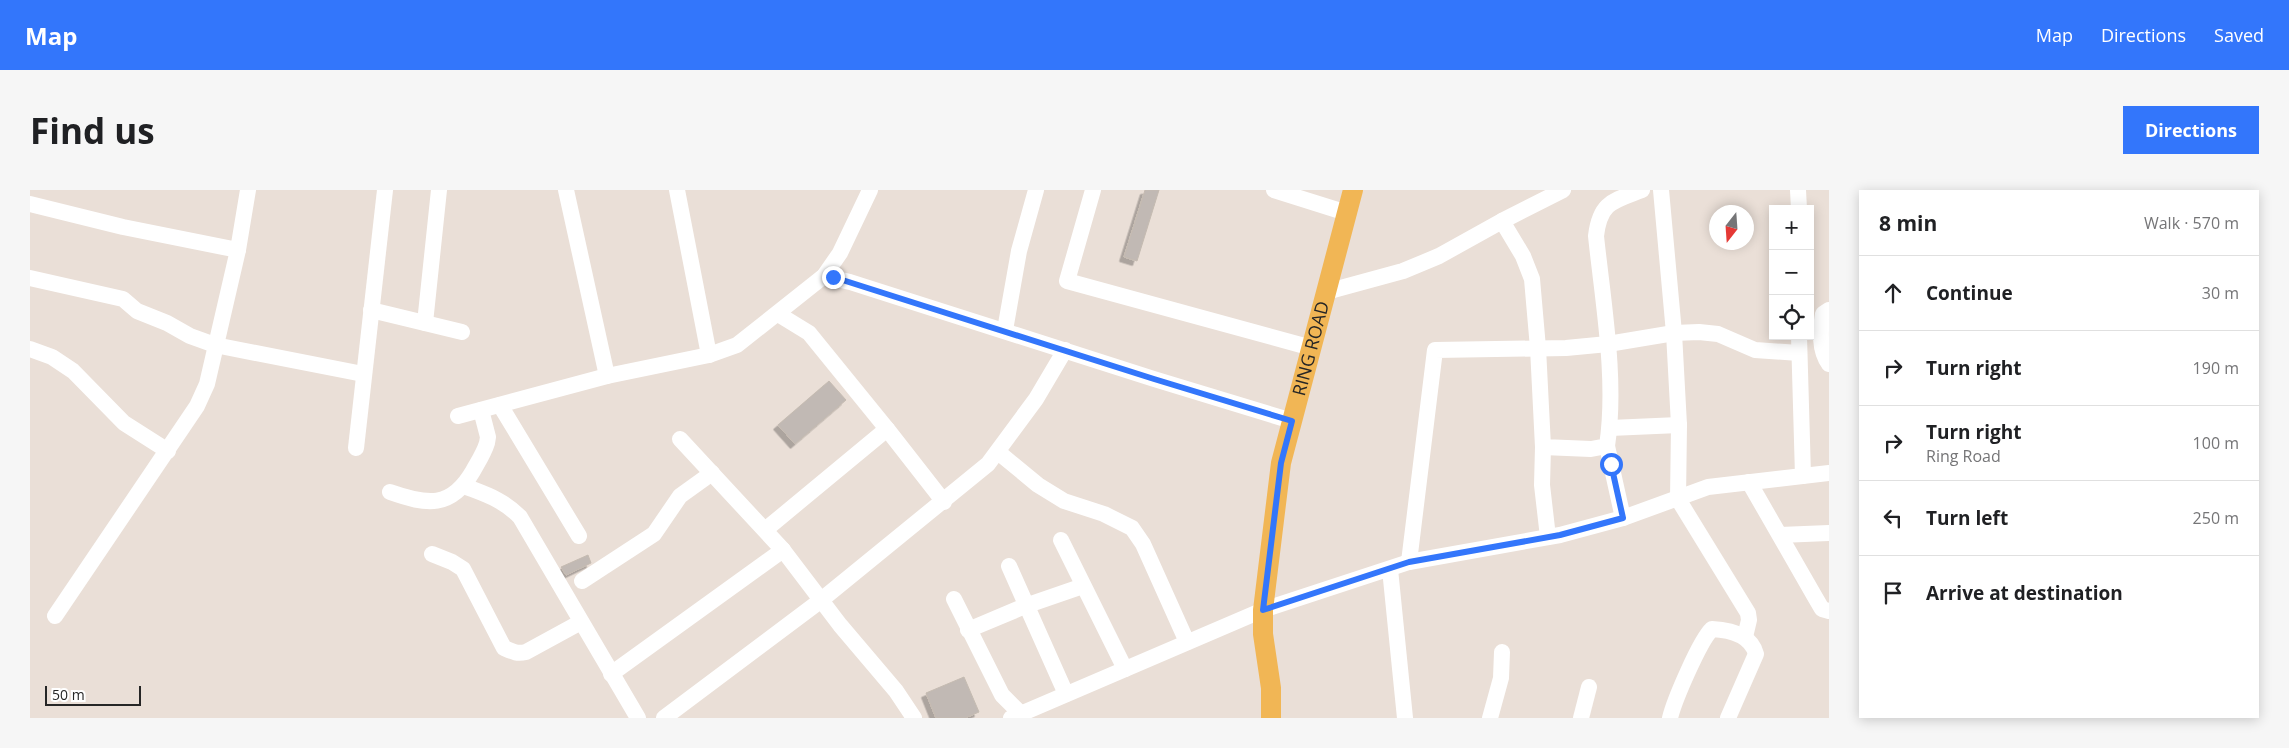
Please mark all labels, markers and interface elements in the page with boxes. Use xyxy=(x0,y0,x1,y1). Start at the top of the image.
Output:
text: Map xyxy=(25,19,77,52)
text: Map xyxy=(2036,23,2073,47)
text: Directions xyxy=(2101,23,2186,47)
text: Saved xyxy=(2214,23,2264,47)
button: Directions xyxy=(2123,106,2259,154)
text: Find us xyxy=(30,107,155,154)
north arrow xyxy=(1709,205,1754,250)
map controls xyxy=(1769,205,1814,340)
button: + xyxy=(1769,205,1814,250)
text: 8 min xyxy=(1879,209,1937,237)
text: Walk · 570 m xyxy=(2144,212,2239,234)
button: − xyxy=(1769,250,1814,295)
route end xyxy=(822,266,845,289)
icon: ahead xyxy=(1879,279,1907,307)
text: Continue xyxy=(1926,280,2013,306)
text: 30 m xyxy=(2202,282,2239,304)
button: locate xyxy=(1769,295,1814,340)
street label: RING ROAD xyxy=(1286,298,1334,398)
icon: right xyxy=(1879,354,1907,382)
text: Turn right xyxy=(1926,355,2021,381)
text: 190 m xyxy=(2193,357,2239,379)
text: Turn right xyxy=(1926,419,2021,445)
icon: right xyxy=(1879,429,1907,457)
text: 100 m xyxy=(2193,432,2239,454)
text: Ring Road xyxy=(1926,445,2001,467)
route start xyxy=(1600,453,1623,476)
icon: left xyxy=(1879,504,1907,532)
text: Turn left xyxy=(1926,505,2008,531)
text: 250 m xyxy=(2193,507,2239,529)
icon: arrive xyxy=(1879,579,1907,607)
text: Arrive at destination xyxy=(1926,580,2123,606)
scale bar xyxy=(45,683,141,706)
text: 50 m xyxy=(52,685,85,704)

